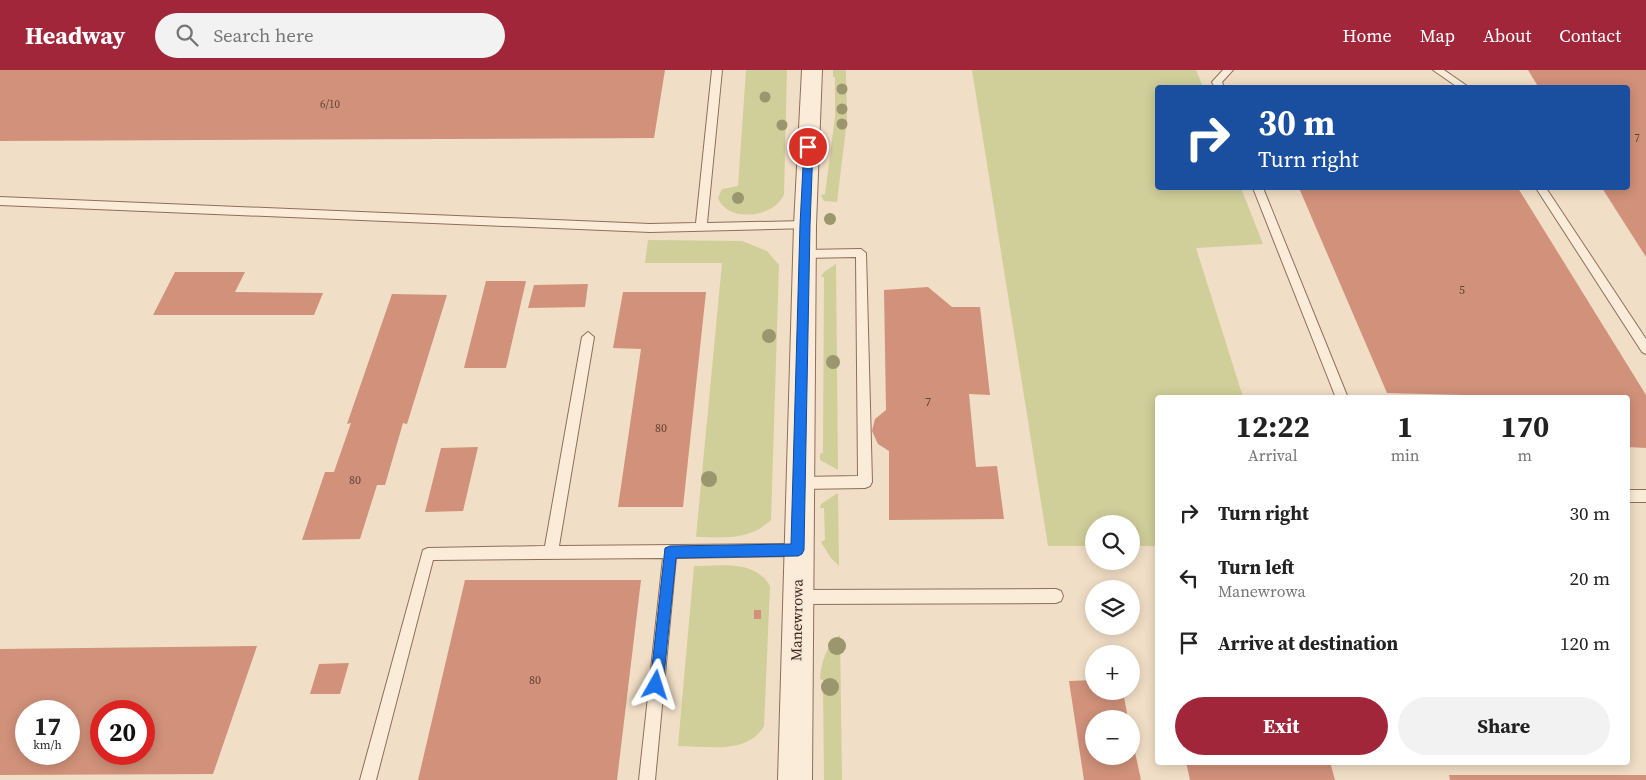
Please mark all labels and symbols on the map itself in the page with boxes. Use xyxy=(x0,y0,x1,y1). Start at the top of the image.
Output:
house number: 6/10 xyxy=(320,97,341,112)
pin xyxy=(787,126,829,168)
house number: 7 xyxy=(1634,131,1640,146)
house number: 5 xyxy=(1459,282,1465,298)
house number: 7 xyxy=(925,394,931,410)
house number: 80 xyxy=(655,420,667,436)
house number: 80 xyxy=(349,472,361,488)
street label: Manewrowa xyxy=(785,578,808,661)
position arrow xyxy=(629,658,681,710)
house number: 80 xyxy=(529,672,541,688)
speed limit sign: 20 xyxy=(90,700,155,765)

